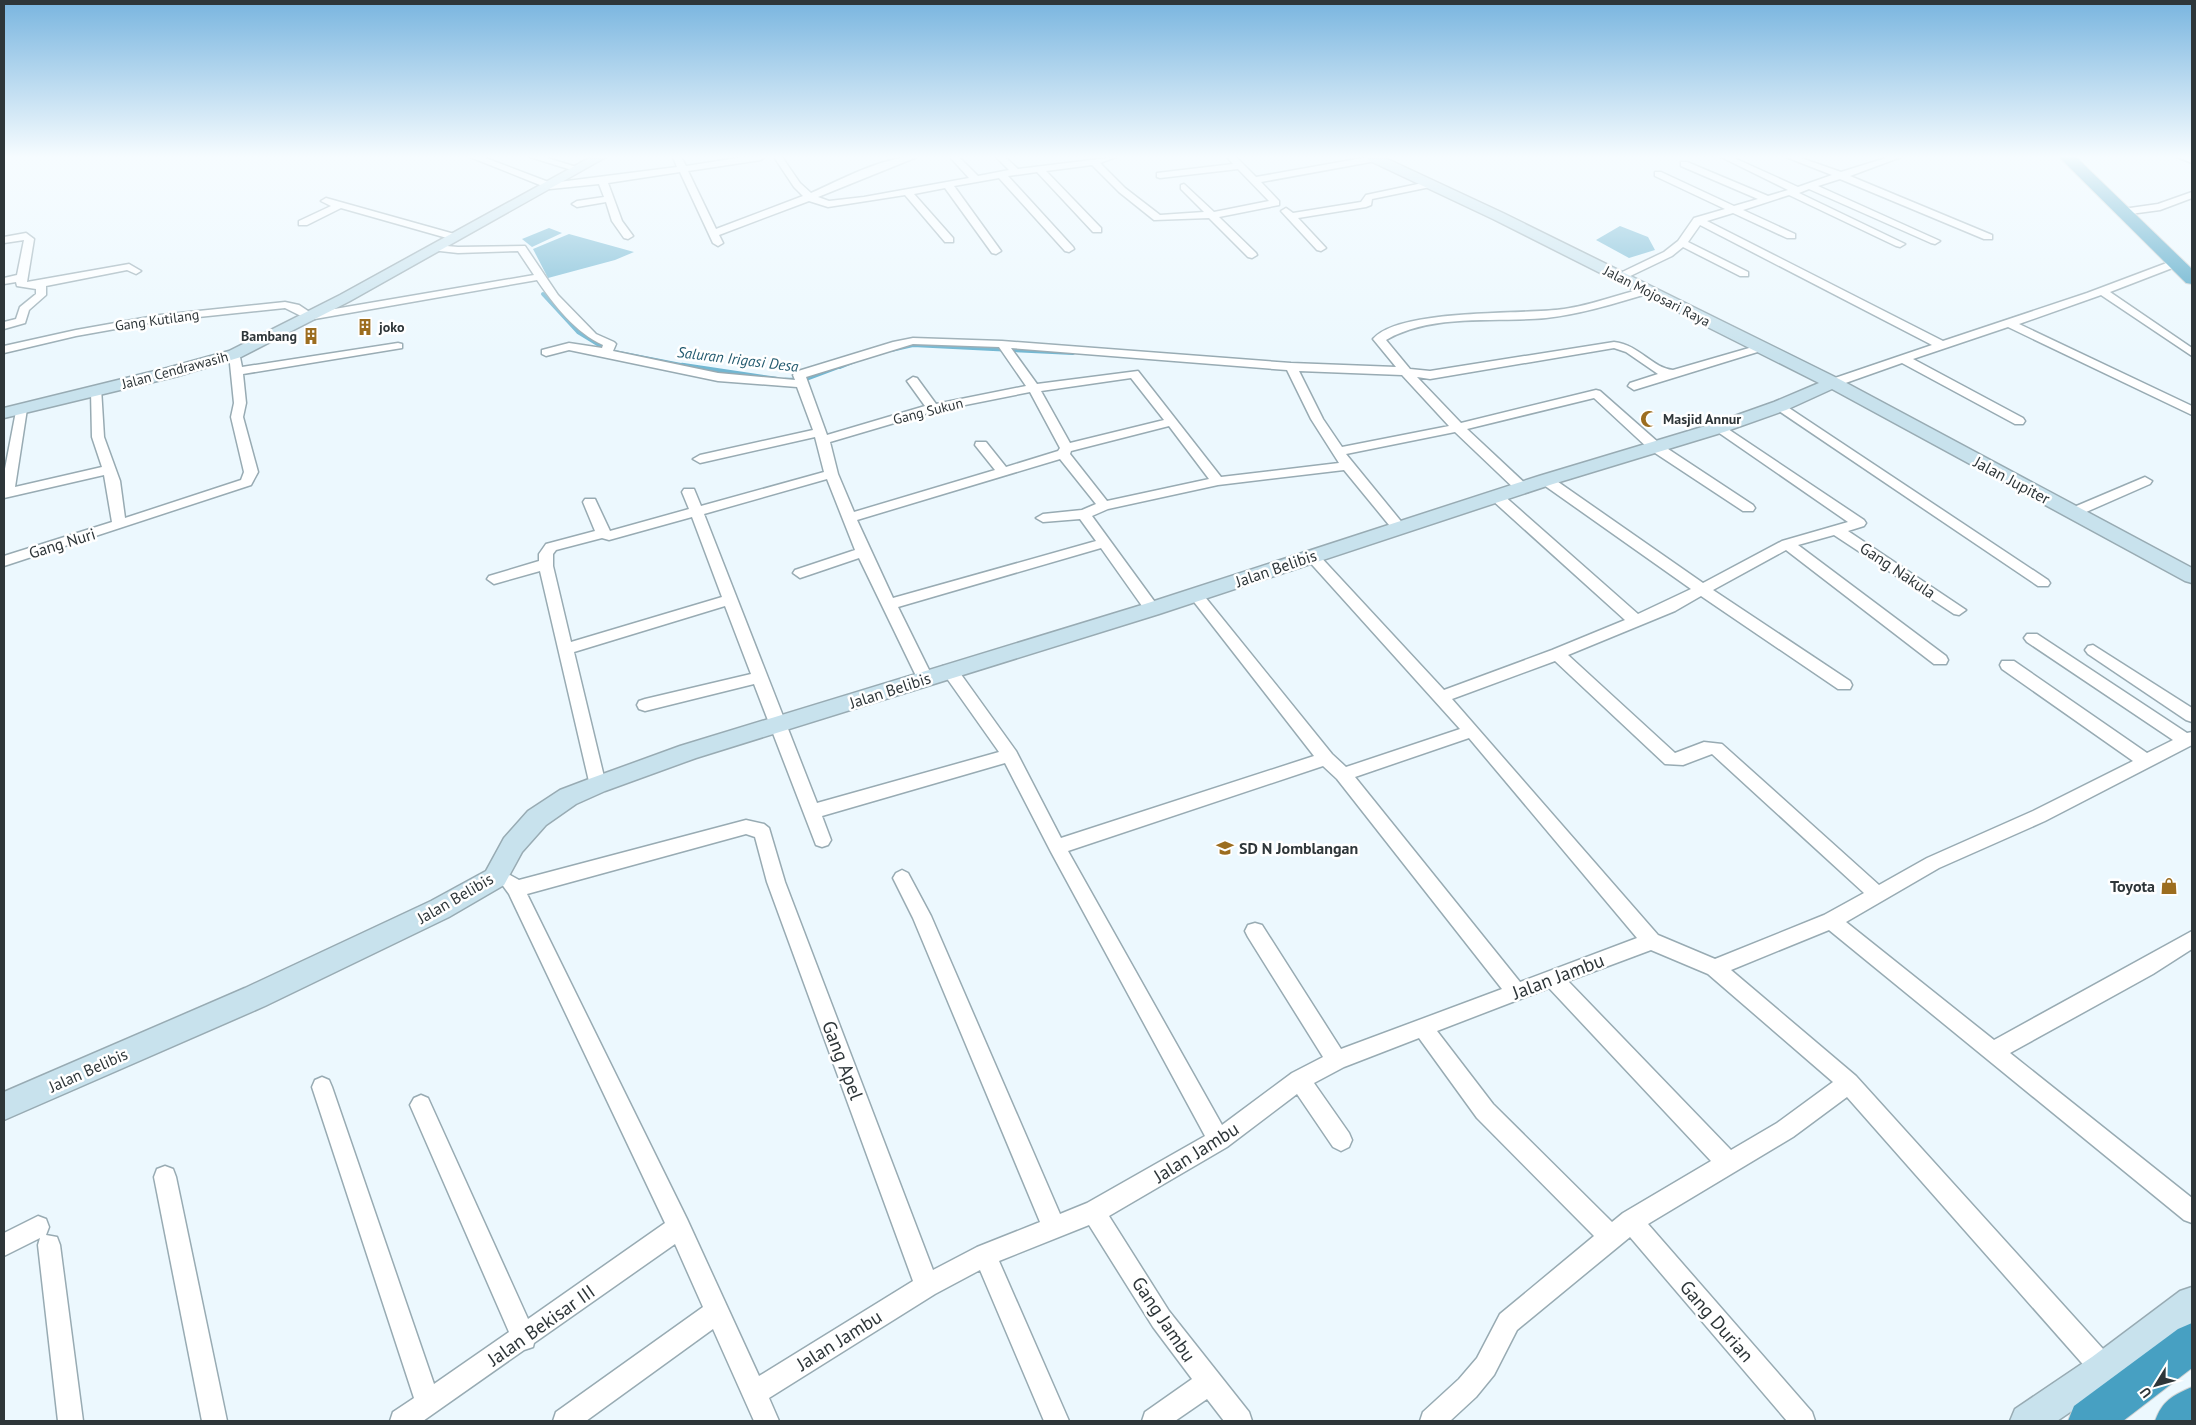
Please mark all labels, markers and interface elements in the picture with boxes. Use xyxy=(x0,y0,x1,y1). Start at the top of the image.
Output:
street label: Jalan Mojosari Raya xyxy=(1600,261,1713,331)
street label: Gang Kutilang xyxy=(114,305,200,335)
building icon: joko xyxy=(355,317,375,337)
place label: joko xyxy=(378,318,405,336)
building icon: Bambang xyxy=(301,326,321,346)
place label: Bambang xyxy=(241,327,297,345)
water label: Saluran Irigasi Desa xyxy=(676,342,800,376)
street label: Jalan Cendrawasih xyxy=(119,347,230,393)
street label: Gang Sukun xyxy=(891,394,965,428)
mosque icon: Masjid Annur xyxy=(1639,409,1659,429)
place label: Masjid Annur xyxy=(1663,410,1741,428)
street label: Jalan Jupiter xyxy=(1970,451,2054,509)
street label: Gang Nuri xyxy=(26,523,98,563)
street label: Gang Nakula xyxy=(1856,537,1940,603)
street label: Jalan Belibis xyxy=(1232,545,1319,592)
street label: Jalan Belibis xyxy=(846,667,933,713)
school or university icon: SD N Jomblangan xyxy=(1215,838,1235,858)
place label: SD N Jomblangan xyxy=(1239,838,1358,858)
street label: Jalan Belibis xyxy=(413,868,497,928)
place label: Toyota xyxy=(2110,876,2155,896)
shop icon: Toyota xyxy=(2159,876,2179,896)
street label: Jalan Jambu xyxy=(1508,948,1607,1005)
street label: Gang Apel xyxy=(817,1017,869,1103)
street label: Jalan Belibis xyxy=(45,1044,131,1097)
street label: Jalan Jambu xyxy=(1148,1116,1243,1188)
street label: Gang Jambu xyxy=(1127,1272,1201,1366)
street label: Gang Durian xyxy=(1675,1275,1759,1367)
street label: Jalan Bekisar III xyxy=(482,1279,599,1372)
street label: Jalan Jambu xyxy=(791,1304,886,1376)
north arrow xyxy=(2131,1360,2181,1410)
text: U xyxy=(2136,1384,2155,1402)

